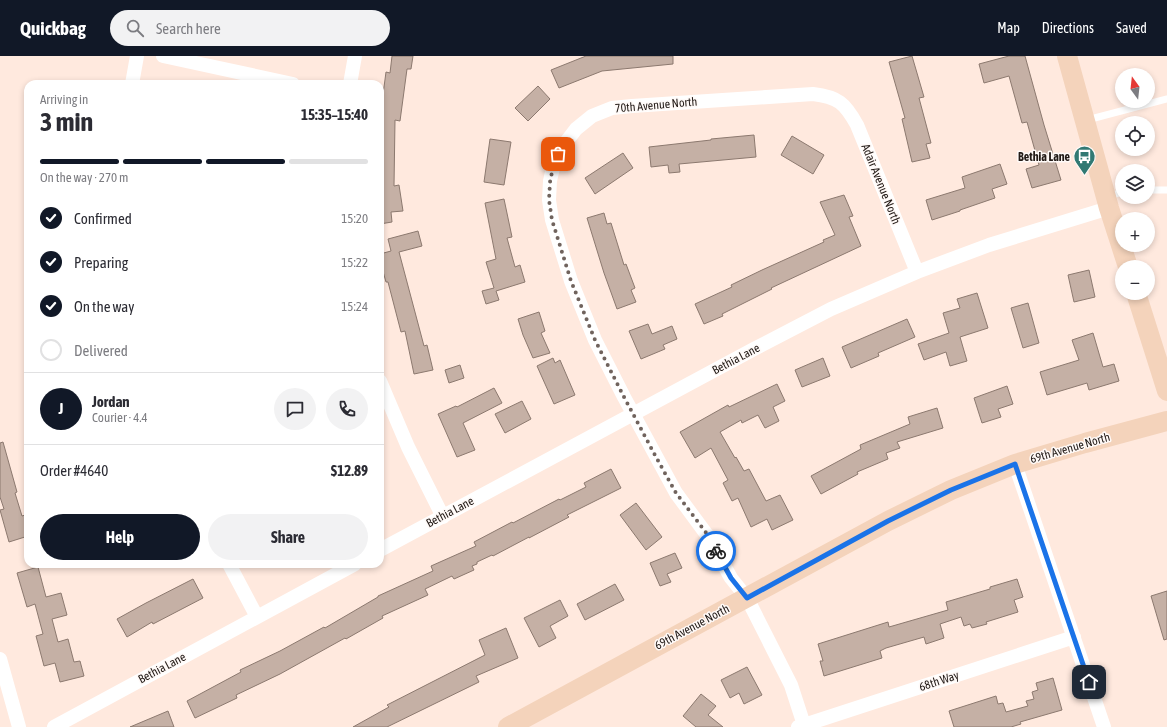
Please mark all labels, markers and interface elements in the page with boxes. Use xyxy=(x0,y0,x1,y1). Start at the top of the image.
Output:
search box xyxy=(110,10,390,46)
text: Quickbag xyxy=(20,17,86,39)
icon: search xyxy=(124,17,146,39)
text: Search here xyxy=(156,20,221,37)
text: Map xyxy=(997,20,1020,36)
text: Directions xyxy=(1042,20,1094,36)
text: Saved xyxy=(1116,20,1147,36)
north arrow xyxy=(1115,68,1155,108)
map controls xyxy=(1115,68,1155,300)
text: Arriving in xyxy=(40,92,88,107)
street label: 70th Avenue North xyxy=(614,94,698,116)
text: 15:35–15:40 xyxy=(301,106,368,123)
text: 3 min xyxy=(40,107,93,137)
button: locate xyxy=(1115,116,1155,156)
pin xyxy=(541,137,575,171)
street label: Adair Avenue North xyxy=(859,142,903,226)
icon: bag xyxy=(547,143,569,165)
bus stop icon: Bethia Lane xyxy=(1072,144,1098,177)
place label: Bethia Lane xyxy=(1018,150,1071,164)
button: layers xyxy=(1115,164,1155,204)
text: On the way · 270 m xyxy=(40,170,128,185)
icon: check xyxy=(40,207,62,229)
text: Confirmed xyxy=(74,210,132,227)
text: 15:20 xyxy=(341,211,368,226)
button: + xyxy=(1115,212,1155,252)
icon: check xyxy=(40,251,62,273)
text: Preparing xyxy=(74,254,128,271)
text: 15:22 xyxy=(341,255,368,270)
button: − xyxy=(1115,260,1155,300)
icon: check xyxy=(40,295,62,317)
text: On the way xyxy=(74,298,135,315)
text: 15:24 xyxy=(341,299,368,314)
street label: Bethia Lane xyxy=(710,341,762,377)
text: Delivered xyxy=(74,342,128,359)
button: chat xyxy=(274,388,316,430)
button: phone xyxy=(326,388,368,430)
text: Jordan xyxy=(92,393,130,410)
text: J xyxy=(59,400,63,417)
text: Courier · 4.4 xyxy=(92,410,148,425)
street label: 69th Avenue North xyxy=(1028,430,1112,466)
text: Order #4640 xyxy=(40,462,108,479)
text: $12.89 xyxy=(331,462,368,479)
street label: Bethia Lane xyxy=(424,494,476,530)
button: Help xyxy=(40,514,200,560)
button: Share xyxy=(208,514,368,560)
courier xyxy=(696,531,736,571)
icon: bike xyxy=(705,540,727,562)
street label: 69th Avenue North xyxy=(652,601,732,653)
street label: Bethia Lane xyxy=(136,650,188,686)
pin xyxy=(1072,665,1106,699)
street label: 68th Way xyxy=(917,668,961,694)
icon: home xyxy=(1078,671,1100,693)

